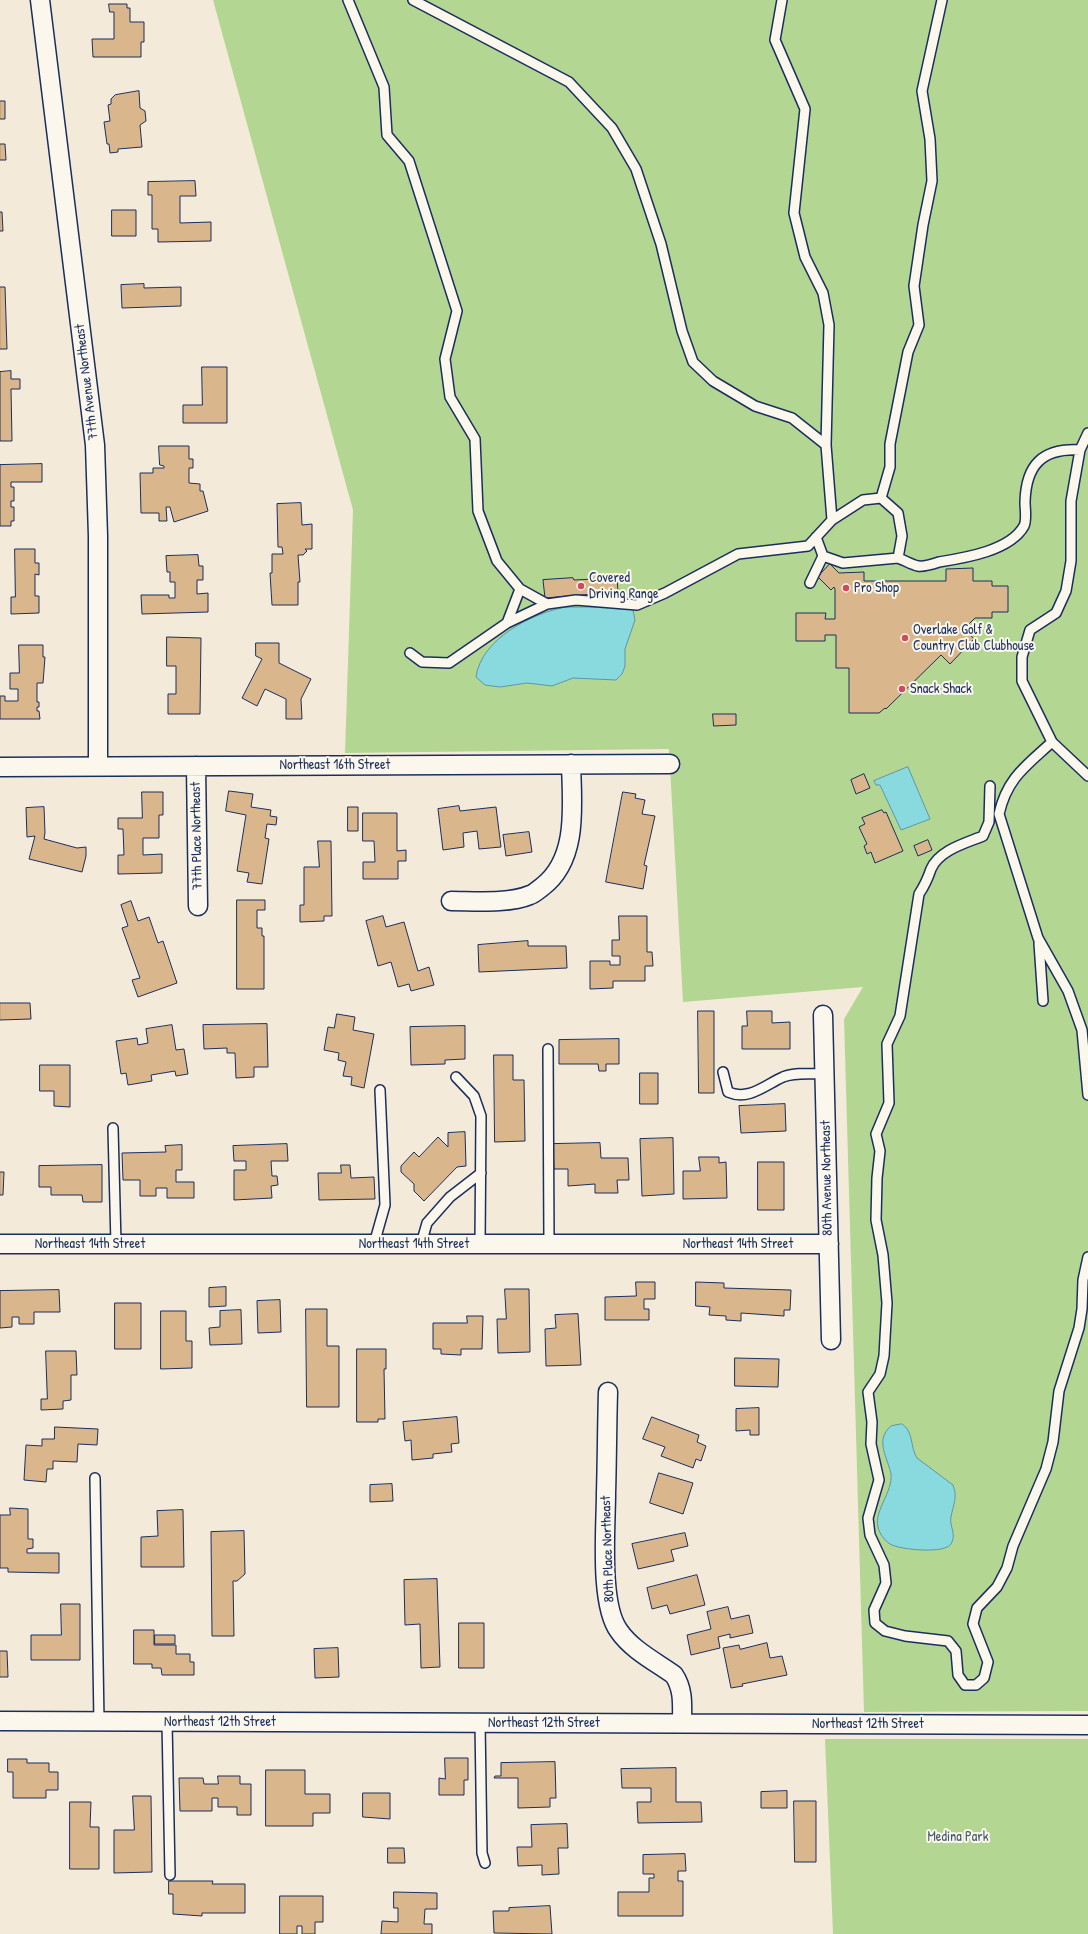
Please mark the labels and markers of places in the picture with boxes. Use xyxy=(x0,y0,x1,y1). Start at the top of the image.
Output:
place label: Covered Driving Range xyxy=(589,570,659,602)
place label: Pro Shop xyxy=(854,580,899,596)
marker: Covered Driving Range xyxy=(576,581,586,591)
marker: Pro Shop xyxy=(841,583,851,593)
place label: Overlake Golf & Country Club Clubhouse xyxy=(913,622,1034,654)
marker: Overlake Golf & Country Club Clubhouse xyxy=(900,633,910,643)
place label: Snack Shack xyxy=(910,681,972,697)
marker: Snack Shack xyxy=(897,684,907,694)

